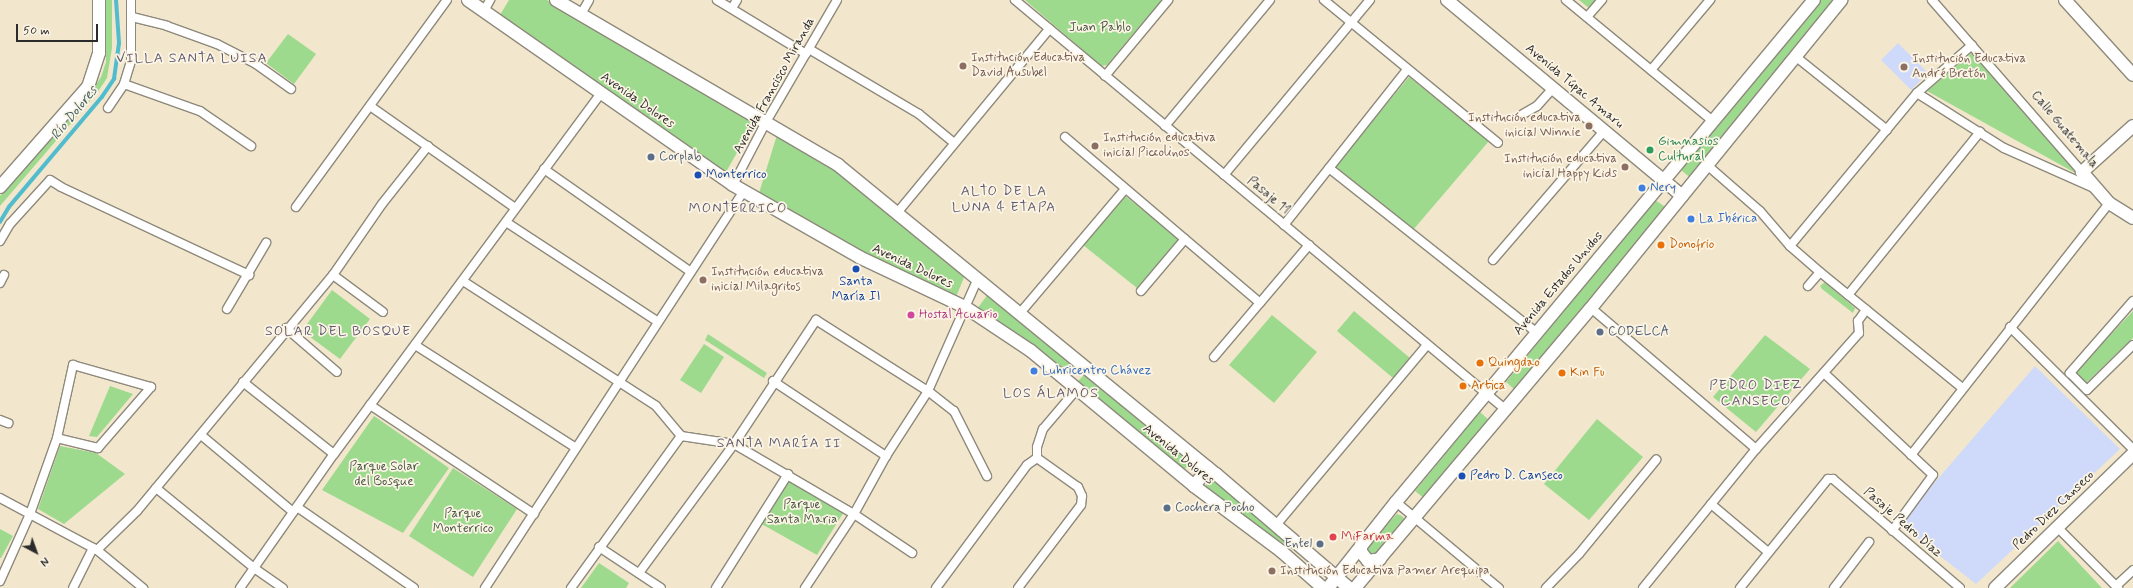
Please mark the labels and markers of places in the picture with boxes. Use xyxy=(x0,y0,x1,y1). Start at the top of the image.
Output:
place label: Institución Educativa David Ausubel xyxy=(971,51,1085,82)
place label: Institución Educativa André Bretón xyxy=(1912,52,2026,83)
marker: Institución Educativa David Ausubel xyxy=(958,61,968,71)
marker: Institución Educativa André Bretón xyxy=(1899,62,1909,72)
place label: Institución educativa inicial Winnie xyxy=(1468,111,1581,142)
marker: Institución educativa inicial Winnie xyxy=(1584,121,1594,131)
place label: Institución educativa inicial Piccolinos xyxy=(1103,131,1216,162)
place label: Gimnasios Cultural xyxy=(1658,135,1719,166)
marker: Institución educativa inicial Piccolinos xyxy=(1090,141,1100,151)
marker: Gimnasios Cultural xyxy=(1645,145,1655,155)
place label: Corplab xyxy=(659,149,701,165)
marker: Corplab xyxy=(646,152,656,162)
place label: Institución educativa inicial Happy Kids xyxy=(1504,152,1617,183)
marker: Institución educativa inicial Happy Kids xyxy=(1620,162,1630,172)
place label: Monterrico xyxy=(706,167,767,183)
marker: Monterrico xyxy=(693,170,703,180)
place label: Nery xyxy=(1650,180,1676,196)
marker: Nery xyxy=(1637,183,1647,193)
place label: La Ibérica xyxy=(1699,211,1757,227)
marker: La Ibérica xyxy=(1686,214,1696,224)
place label: Donofrio xyxy=(1669,237,1714,253)
marker: Donofrio xyxy=(1656,240,1666,250)
marker: Santa María II xyxy=(851,264,861,274)
place label: Institución educativa inicial Milagritos xyxy=(711,265,824,296)
marker: Institución educativa inicial Milagritos xyxy=(698,275,708,285)
place label: Santa María II xyxy=(830,275,882,306)
place label: Hostal Acuario xyxy=(919,307,995,323)
marker: Hostal Acuario xyxy=(906,310,916,320)
place label: CODELCA xyxy=(1608,324,1669,340)
marker: CODELCA xyxy=(1595,327,1605,337)
place label: Quingdao xyxy=(1488,355,1540,371)
marker: Quingdao xyxy=(1475,358,1485,368)
place label: Luhricentro Chávez xyxy=(1042,363,1152,379)
place label: Kin Fu xyxy=(1570,365,1606,381)
marker: Luhricentro Chávez xyxy=(1029,366,1039,376)
marker: Kin Fu xyxy=(1557,368,1567,378)
place label: Artica xyxy=(1471,378,1505,394)
marker: Artica xyxy=(1458,381,1468,391)
place label: Pedro D. Canseco xyxy=(1470,468,1563,484)
marker: Pedro D. Canseco xyxy=(1457,471,1467,481)
place label: Cochera Pocho xyxy=(1175,500,1254,516)
marker: Cochera Pocho xyxy=(1162,503,1172,513)
place label: MiFarma xyxy=(1341,529,1393,545)
marker: MiFarma xyxy=(1328,532,1338,542)
place label: Entel xyxy=(1285,536,1312,552)
marker: Entel xyxy=(1315,539,1325,549)
place label: Institución Educativa Pamer Arequipa xyxy=(1280,563,1488,579)
marker: Institución Educativa Pamer Arequipa xyxy=(1267,566,1277,576)

